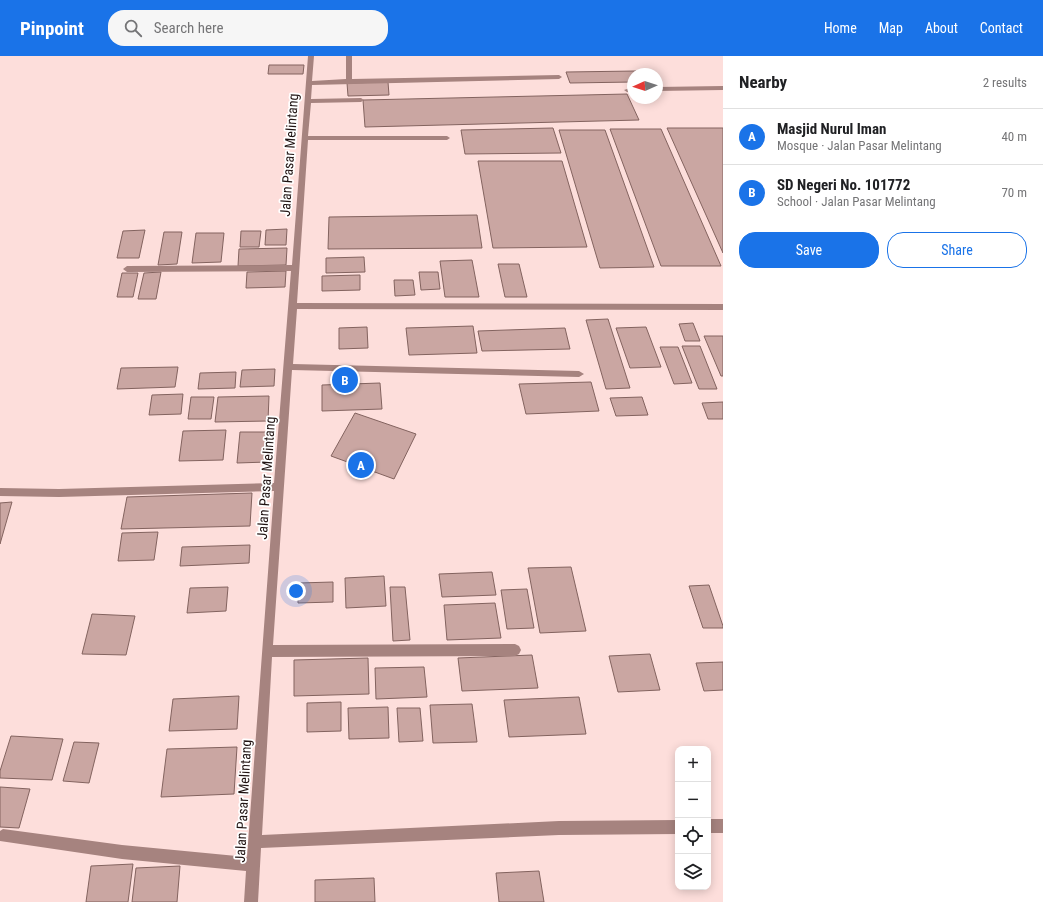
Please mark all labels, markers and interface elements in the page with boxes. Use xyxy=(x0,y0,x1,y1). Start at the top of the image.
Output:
search box xyxy=(108,10,388,46)
text: Pinpoint xyxy=(20,17,84,40)
icon: search xyxy=(122,17,144,39)
text: Search here xyxy=(154,19,224,37)
text: Home xyxy=(824,20,857,36)
text: Map xyxy=(879,20,903,36)
text: About xyxy=(925,20,958,36)
text: Contact xyxy=(980,20,1023,36)
north arrow xyxy=(627,68,663,104)
text: Nearby xyxy=(739,72,787,92)
text: 2 results xyxy=(983,75,1027,90)
street label: Jalan Pasar Melintang xyxy=(277,93,301,217)
text: Masjid Nurul Iman xyxy=(777,120,886,138)
text: A xyxy=(748,129,756,144)
text: 40 m xyxy=(1001,129,1027,144)
text: Mosque · Jalan Pasar Melintang xyxy=(777,138,942,153)
text: SD Negeri No. 101772 xyxy=(777,176,910,194)
text: B xyxy=(748,185,756,200)
text: 70 m xyxy=(1001,185,1027,200)
text: School · Jalan Pasar Melintang xyxy=(777,194,936,209)
button: Save xyxy=(739,232,879,268)
button: Share xyxy=(887,232,1027,268)
pin: B xyxy=(332,365,358,395)
street label: Jalan Pasar Melintang xyxy=(254,416,278,540)
pin: A xyxy=(348,450,374,480)
your location xyxy=(286,581,306,601)
street label: Jalan Pasar Melintang xyxy=(232,739,254,863)
map controls xyxy=(675,746,711,890)
button: + xyxy=(675,746,711,782)
button: − xyxy=(675,782,711,818)
button: locate xyxy=(675,818,711,854)
button: layers xyxy=(675,854,711,890)

